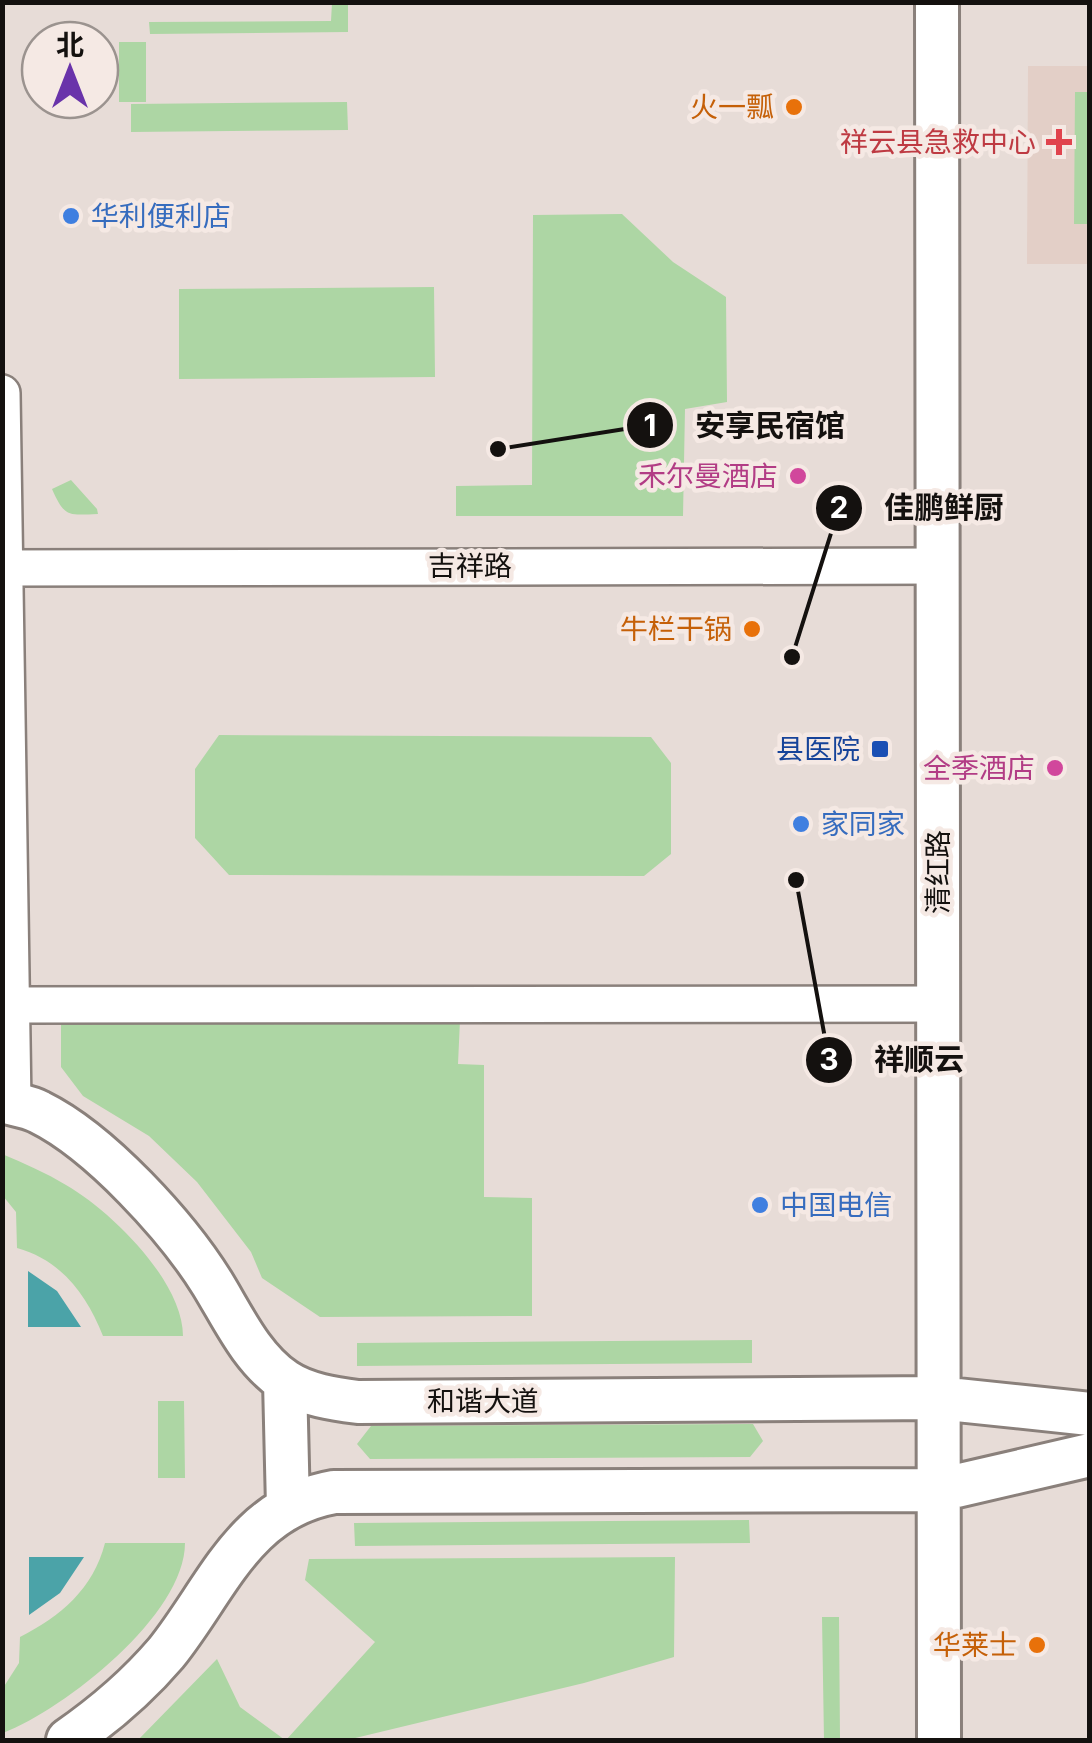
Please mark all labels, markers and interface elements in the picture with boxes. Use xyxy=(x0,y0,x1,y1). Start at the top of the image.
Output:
north arrow xyxy=(20,20,120,120)
text: 北 xyxy=(56,28,84,62)
place label: 火一瓢 xyxy=(690,90,774,124)
marker: 火一瓢 xyxy=(783,96,805,118)
place label: 祥云县急救中心 xyxy=(840,125,1036,159)
marker: 祥云县急救中心 xyxy=(1046,129,1072,155)
place label: 华利便利店 xyxy=(91,199,231,233)
marker: 华利便利店 xyxy=(60,205,82,227)
callout: 安享民宿馆 xyxy=(625,395,865,455)
text: 1 xyxy=(644,407,656,443)
text: 安享民宿馆 xyxy=(695,407,845,443)
place label: 禾尔曼酒店 xyxy=(638,459,778,493)
marker: 禾尔曼酒店 xyxy=(787,465,809,487)
callout: 佳鹏鲜厨 xyxy=(814,478,1024,538)
text: 2 xyxy=(830,489,848,525)
text: 佳鹏鲜厨 xyxy=(884,489,1004,525)
street label: 吉祥路 xyxy=(428,549,512,583)
place label: 牛栏干锅 xyxy=(620,612,732,646)
marker: 牛栏干锅 xyxy=(741,618,763,640)
place label: 县医院 xyxy=(776,732,860,766)
marker: 县医院 xyxy=(869,738,891,760)
place label: 全季酒店 xyxy=(923,751,1035,785)
marker: 全季酒店 xyxy=(1044,757,1066,779)
place label: 家同家 xyxy=(821,807,905,841)
marker: 家同家 xyxy=(790,813,812,835)
street label: 清红路 xyxy=(921,830,955,914)
callout: 祥顺云 xyxy=(804,1030,984,1090)
text: 3 xyxy=(819,1041,839,1077)
text: 祥顺云 xyxy=(874,1041,964,1077)
place label: 中国电信 xyxy=(780,1188,892,1222)
marker: 中国电信 xyxy=(749,1194,771,1216)
street label: 和谐大道 xyxy=(427,1384,539,1418)
place label: 华莱士 xyxy=(933,1628,1017,1662)
marker: 华莱士 xyxy=(1026,1634,1048,1656)

